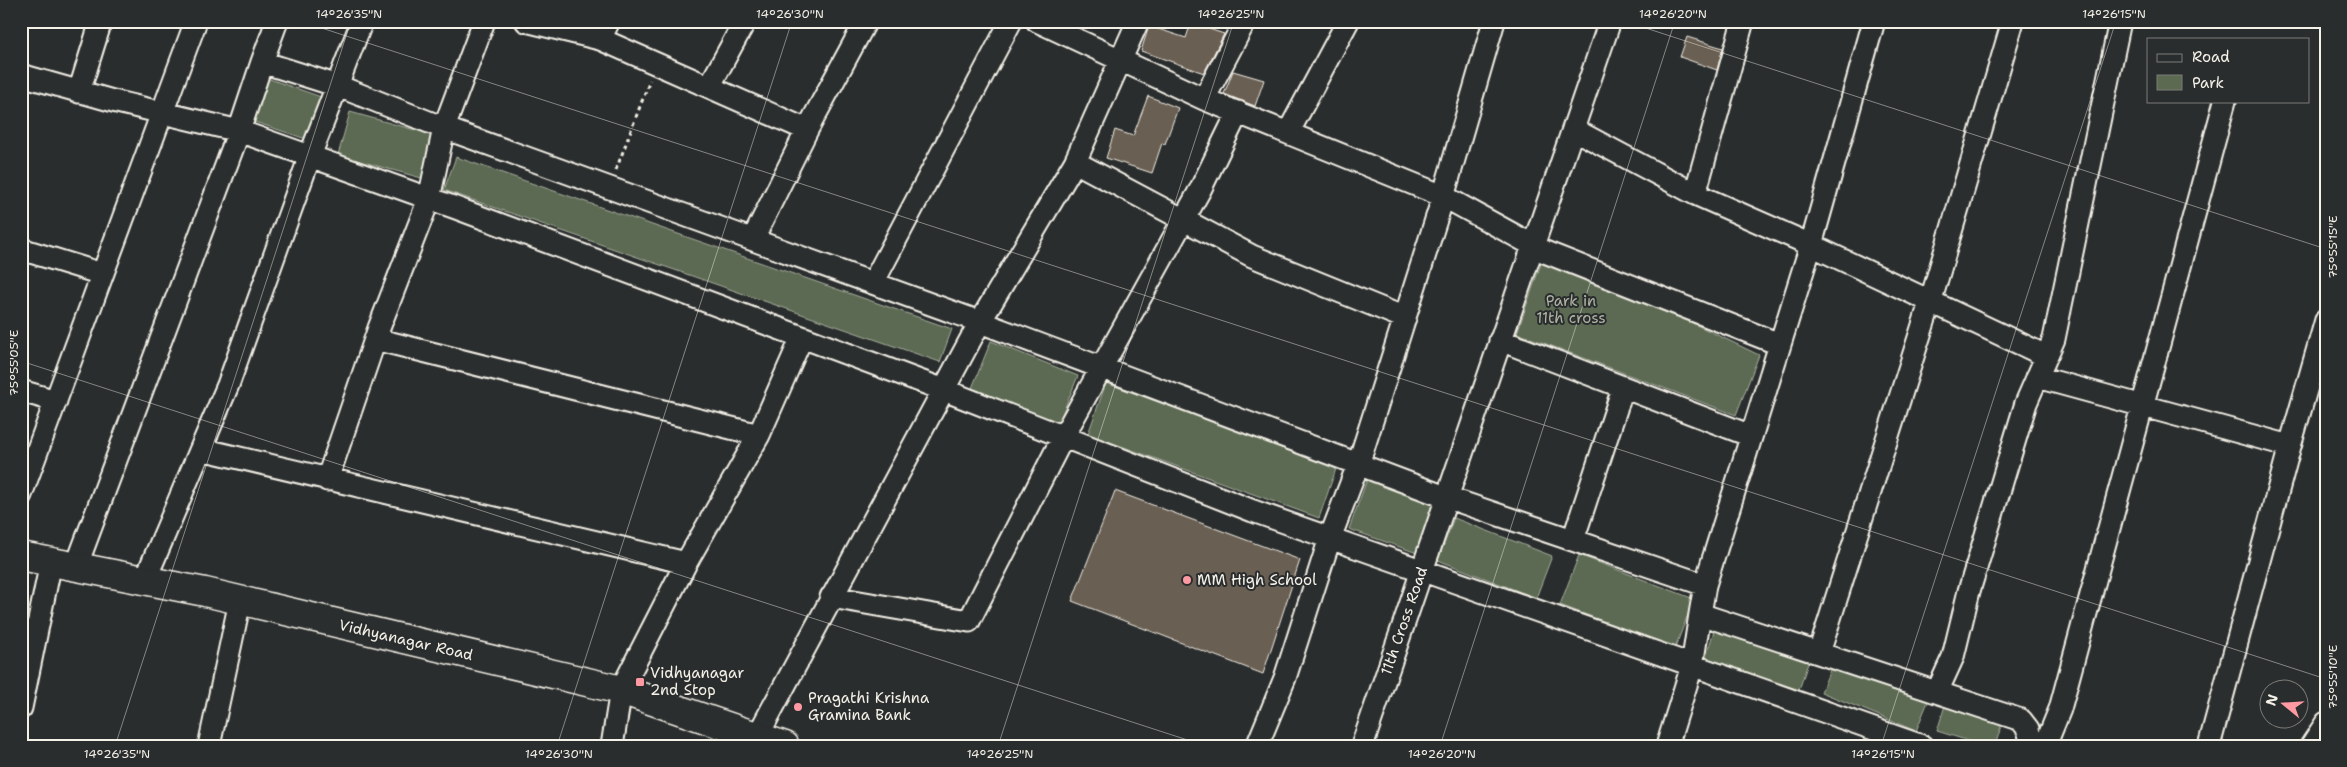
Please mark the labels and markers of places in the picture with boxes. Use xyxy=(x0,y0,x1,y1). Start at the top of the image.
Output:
place label: MM High School xyxy=(1197,570,1317,590)
marker: MM High School xyxy=(1181,574,1193,586)
place label: Vidhyanagar 2nd Stop xyxy=(650,663,744,700)
marker: Vidhyanagar 2nd Stop xyxy=(634,676,646,688)
place label: Pragathi Krishna Gramina Bank xyxy=(808,688,930,725)
marker: Pragathi Krishna Gramina Bank xyxy=(792,701,804,713)

